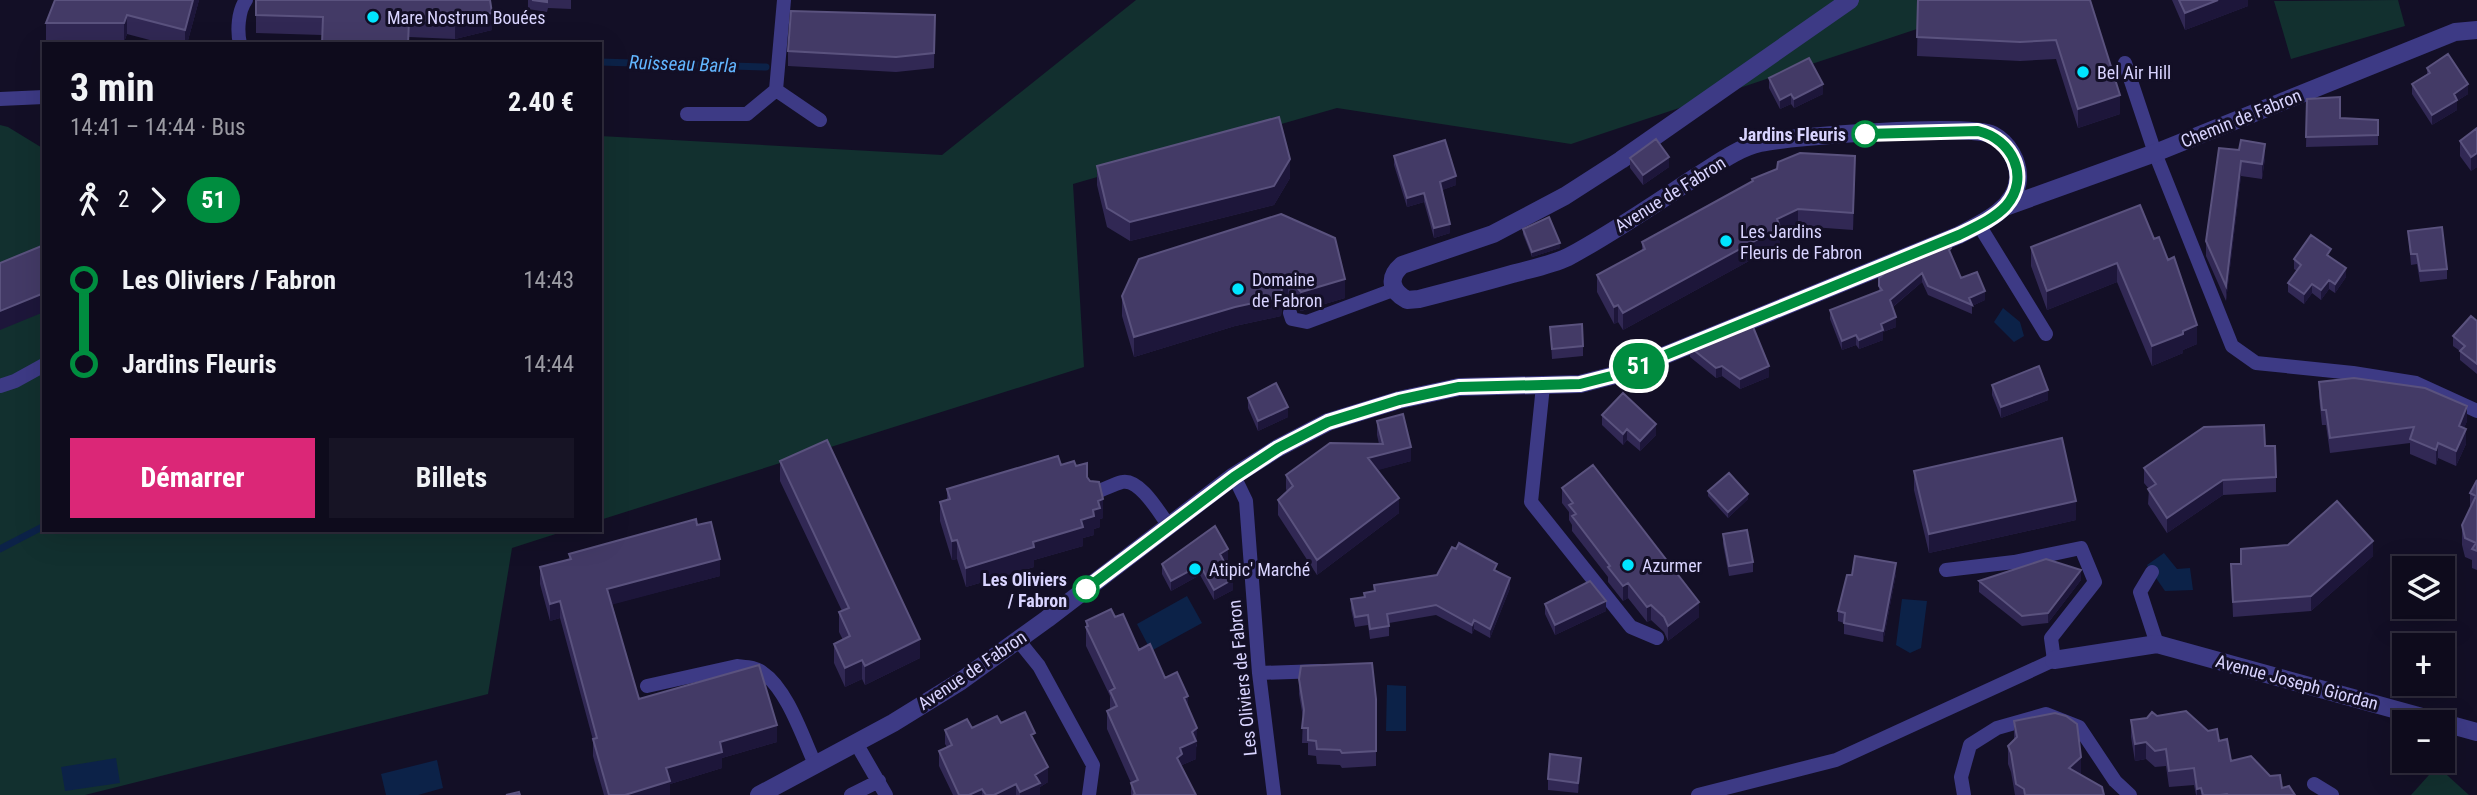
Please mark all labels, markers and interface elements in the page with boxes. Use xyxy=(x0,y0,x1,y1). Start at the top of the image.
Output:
place label: Mare Nostrum Bouées xyxy=(387,7,545,28)
marker: Mare Nostrum Bouées xyxy=(365,9,381,25)
water label: Ruisseau Barla xyxy=(629,51,737,77)
place label: Bel Air Hill xyxy=(2097,62,2171,83)
marker: Bel Air Hill xyxy=(2075,64,2091,80)
text: 3 min xyxy=(70,66,154,110)
street label: Chemin de Fabron xyxy=(2178,84,2304,152)
text: 2.40 € xyxy=(508,87,574,117)
text: 14:41 – 14:44 · Bus xyxy=(70,114,246,141)
marker: Jardins Fleuris xyxy=(1852,121,1878,147)
place label: Jardins Fleuris xyxy=(1739,124,1846,145)
street label: Avenue de Fabron xyxy=(1611,152,1729,236)
icon: walk xyxy=(70,181,108,219)
icon: forward xyxy=(139,181,177,219)
text: 2 xyxy=(118,186,129,213)
text: 51 xyxy=(201,186,226,214)
place label: Les Jardins Fleuris de Fabron xyxy=(1740,221,1862,263)
marker: Les Jardins Fleuris de Fabron xyxy=(1718,233,1734,249)
text: Les Oliviers / Fabron xyxy=(122,265,336,295)
text: 14:43 xyxy=(523,267,574,294)
place label: Domaine de Fabron xyxy=(1252,269,1322,311)
marker: Domaine de Fabron xyxy=(1230,281,1246,297)
line badge: 51 xyxy=(1608,343,1670,389)
text: Jardins Fleuris xyxy=(122,349,277,379)
text: 14:44 xyxy=(523,351,574,378)
text: 51 xyxy=(1627,352,1651,380)
button: Démarrer xyxy=(70,438,315,518)
button: Billets xyxy=(329,438,574,518)
place label: Azurmer xyxy=(1642,555,1703,576)
map controls xyxy=(2392,556,2455,773)
button: layers xyxy=(2392,556,2455,619)
marker: Azurmer xyxy=(1620,557,1636,573)
place label: Atipic' Marché xyxy=(1209,559,1310,580)
marker: Atipic' Marché xyxy=(1187,561,1203,577)
place label: Les Oliviers / Fabron xyxy=(982,569,1067,611)
marker: Les Oliviers / Fabron xyxy=(1073,576,1099,602)
street label: Les Oliviers de Fabron xyxy=(1223,599,1261,757)
street label: Avenue de Fabron xyxy=(914,626,1030,714)
button: + xyxy=(2392,633,2455,696)
street label: Avenue Joseph Giordan xyxy=(2213,650,2381,714)
button: − xyxy=(2392,710,2455,773)

